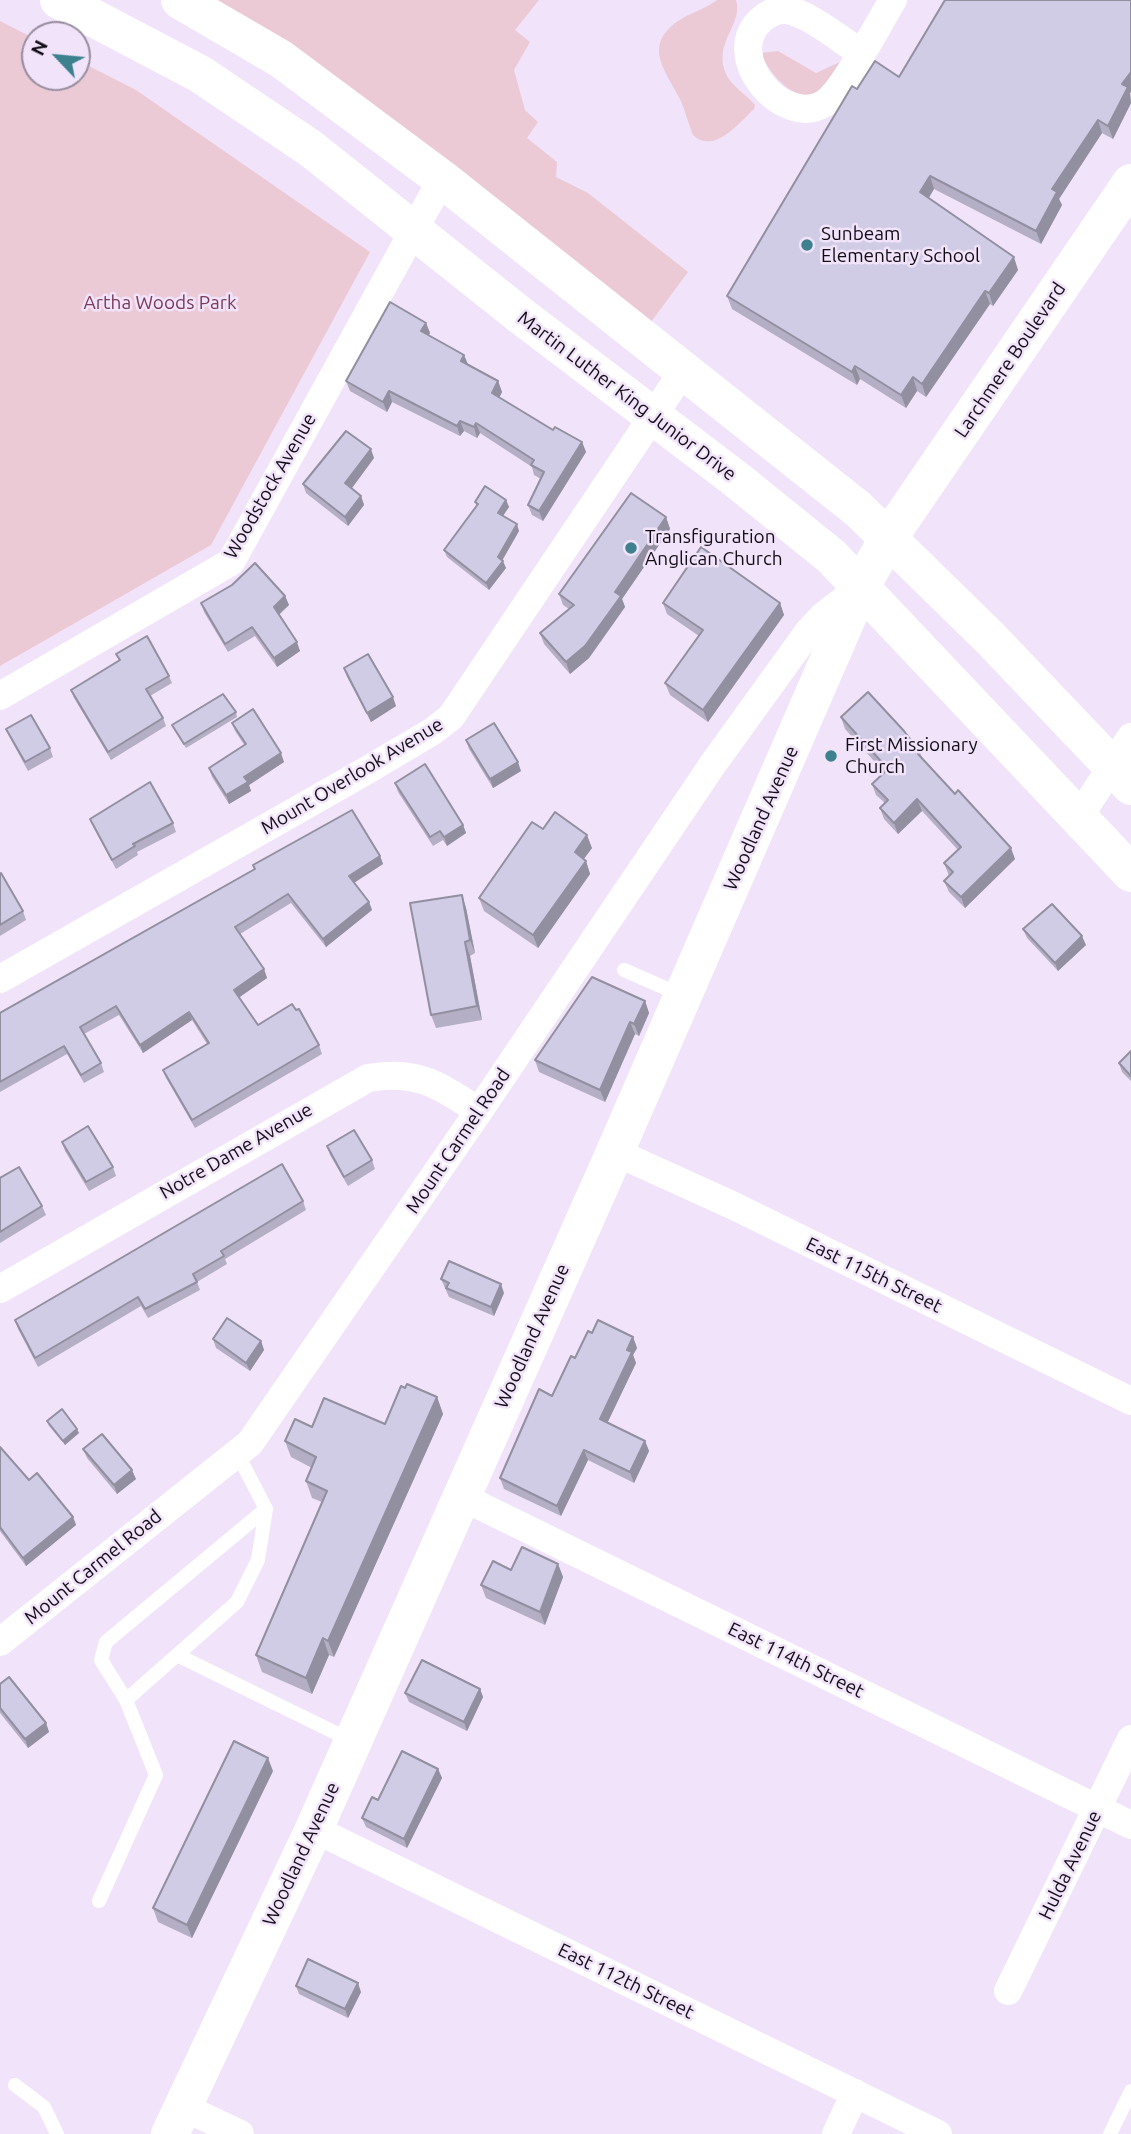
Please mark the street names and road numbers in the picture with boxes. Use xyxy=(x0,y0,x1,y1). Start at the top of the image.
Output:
street label: Larchmere Boulevard xyxy=(950,278,1070,442)
street label: Martin Luther King Junior Drive xyxy=(513,306,741,486)
street label: Woodstock Avenue xyxy=(219,409,321,563)
street label: Mount Overlook Avenue xyxy=(257,713,447,839)
street label: Woodland Avenue xyxy=(719,742,803,894)
street label: Mount Carmel Road xyxy=(401,1064,515,1218)
street label: Notre Dame Avenue xyxy=(156,1098,316,1204)
street label: East 115th Street xyxy=(802,1232,946,1318)
street label: Woodland Avenue xyxy=(490,1260,574,1412)
street label: Mount Carmel Road xyxy=(20,1505,166,1629)
street label: East 114th Street xyxy=(724,1617,868,1703)
street label: Woodland Avenue xyxy=(258,1779,344,1929)
street label: Hulda Avenue xyxy=(1034,1807,1106,1923)
street label: East 112th Street xyxy=(554,1938,698,2024)

